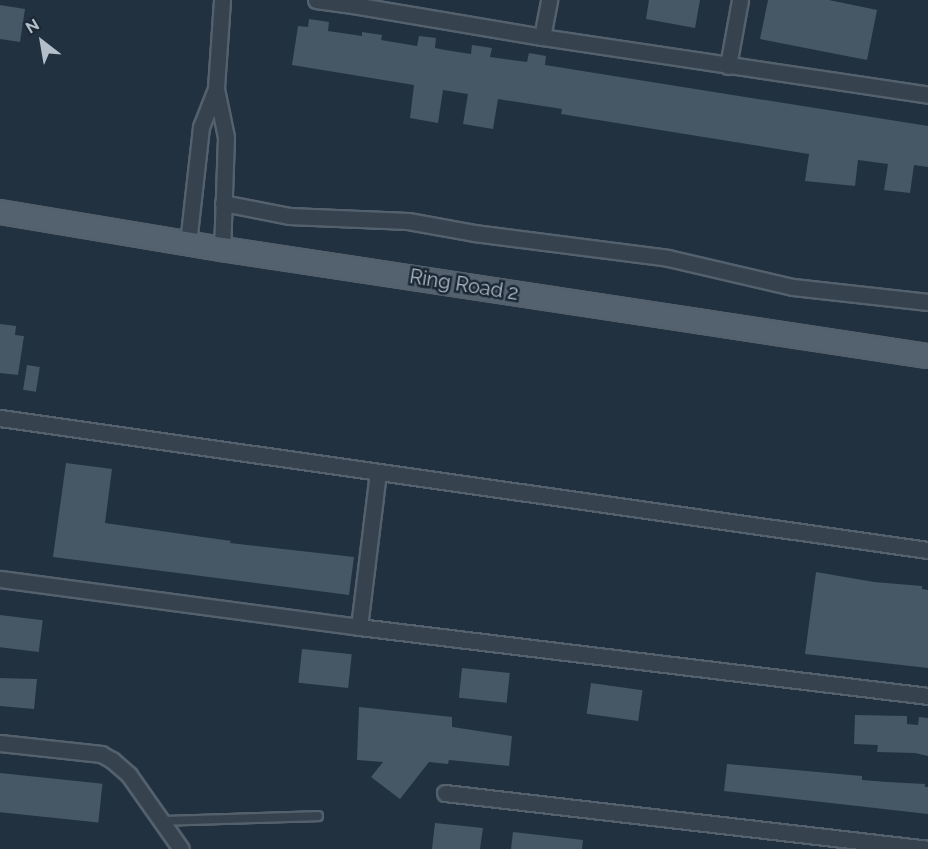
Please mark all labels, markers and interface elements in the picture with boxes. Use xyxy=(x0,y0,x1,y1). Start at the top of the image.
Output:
north arrow xyxy=(12,12,72,72)
text: N xyxy=(22,15,43,37)
street label: Ring Road 2 xyxy=(408,265,520,305)

